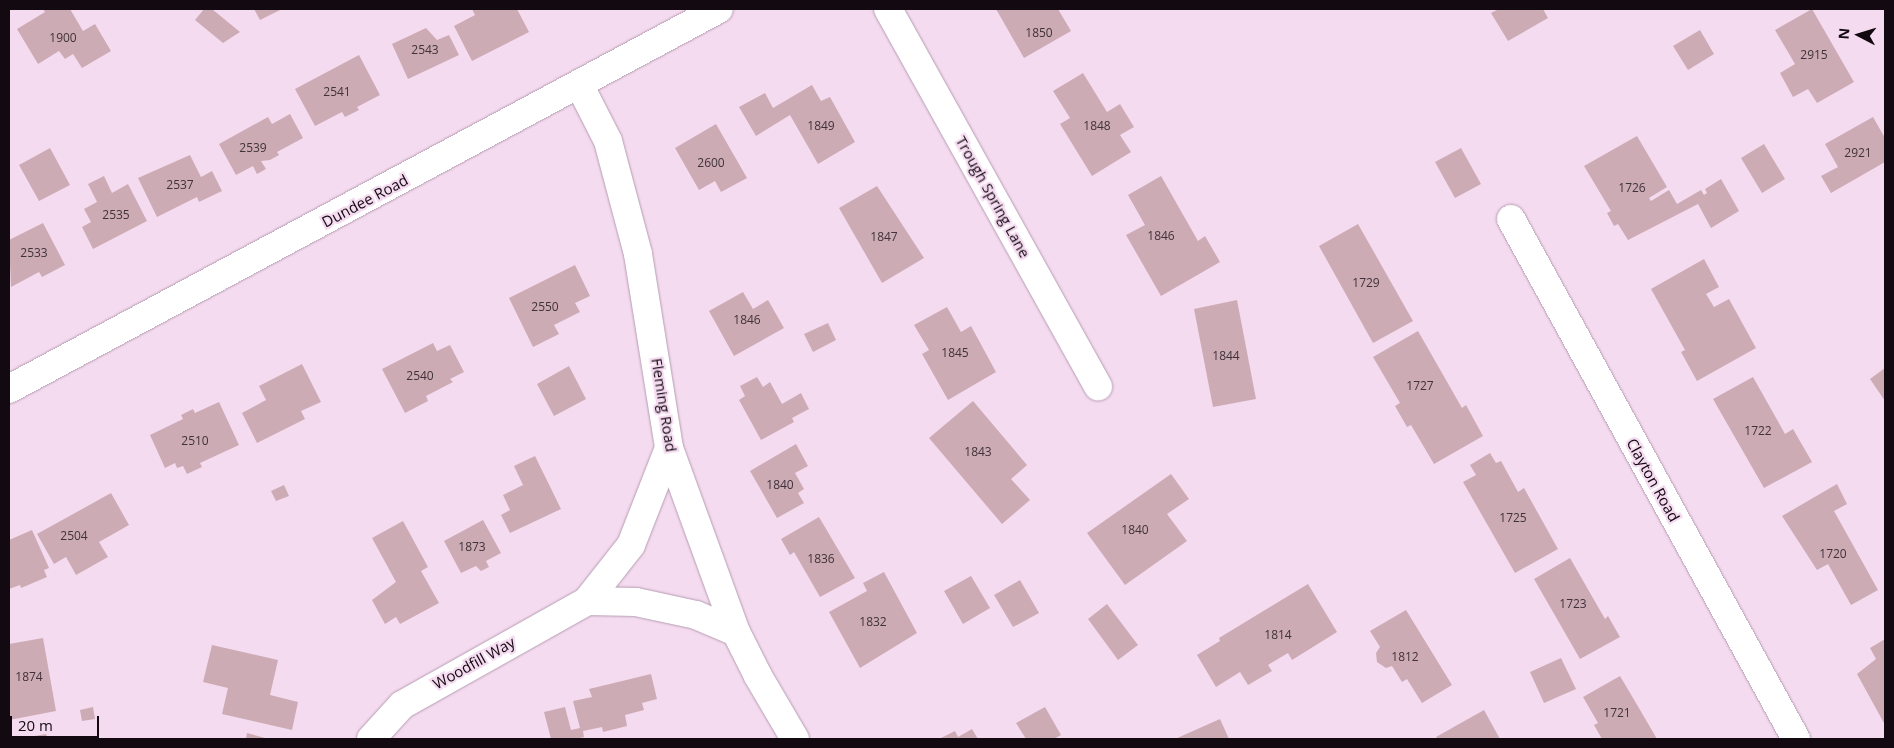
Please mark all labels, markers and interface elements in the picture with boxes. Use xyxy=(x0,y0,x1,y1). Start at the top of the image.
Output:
north arrow xyxy=(1834,10,1884,60)
house number: 1850 xyxy=(1025,26,1053,40)
text: N xyxy=(1834,27,1854,40)
house number: 1900 xyxy=(49,31,77,45)
house number: 2543 xyxy=(411,43,439,57)
house number: 2915 xyxy=(1800,48,1828,62)
house number: 2541 xyxy=(323,85,351,99)
house number: 1849 xyxy=(807,119,835,133)
house number: 1848 xyxy=(1083,119,1111,133)
street label: Trough Spring Lane xyxy=(952,133,1034,261)
house number: 2539 xyxy=(239,141,267,155)
house number: 2921 xyxy=(1844,146,1872,160)
house number: 2600 xyxy=(697,156,725,170)
street label: Dundee Road xyxy=(319,171,411,231)
house number: 2537 xyxy=(166,178,194,192)
house number: 1726 xyxy=(1618,181,1646,195)
house number: 2535 xyxy=(102,208,130,222)
house number: 1846 xyxy=(1147,229,1175,243)
house number: 1847 xyxy=(870,230,898,244)
house number: 2533 xyxy=(20,246,48,260)
house number: 1729 xyxy=(1352,276,1380,290)
house number: 2550 xyxy=(531,300,559,314)
house number: 1846 xyxy=(733,313,761,327)
house number: 1845 xyxy=(941,346,969,360)
house number: 1844 xyxy=(1212,349,1240,363)
street label: Fleming Road xyxy=(648,357,680,453)
house number: 2540 xyxy=(406,369,434,383)
house number: 1727 xyxy=(1406,379,1434,393)
house number: 1722 xyxy=(1744,424,1772,438)
house number: 2510 xyxy=(181,434,209,448)
street label: Clayton Road xyxy=(1623,435,1683,525)
house number: 1843 xyxy=(964,445,992,459)
house number: 1840 xyxy=(766,478,794,492)
house number: 1725 xyxy=(1499,511,1527,525)
house number: 1840 xyxy=(1121,523,1149,537)
house number: 2504 xyxy=(60,529,88,543)
house number: 1873 xyxy=(458,540,486,554)
house number: 1720 xyxy=(1819,547,1847,561)
house number: 1836 xyxy=(807,552,835,566)
house number: 1723 xyxy=(1559,597,1587,611)
house number: 1832 xyxy=(859,615,887,629)
house number: 1814 xyxy=(1264,628,1292,642)
street label: Woodfill Way xyxy=(430,633,518,693)
house number: 1812 xyxy=(1391,650,1419,664)
house number: 1874 xyxy=(15,670,43,684)
scale bar xyxy=(12,706,101,738)
house number: 1721 xyxy=(1603,706,1631,720)
text: 20 m xyxy=(18,715,53,735)

